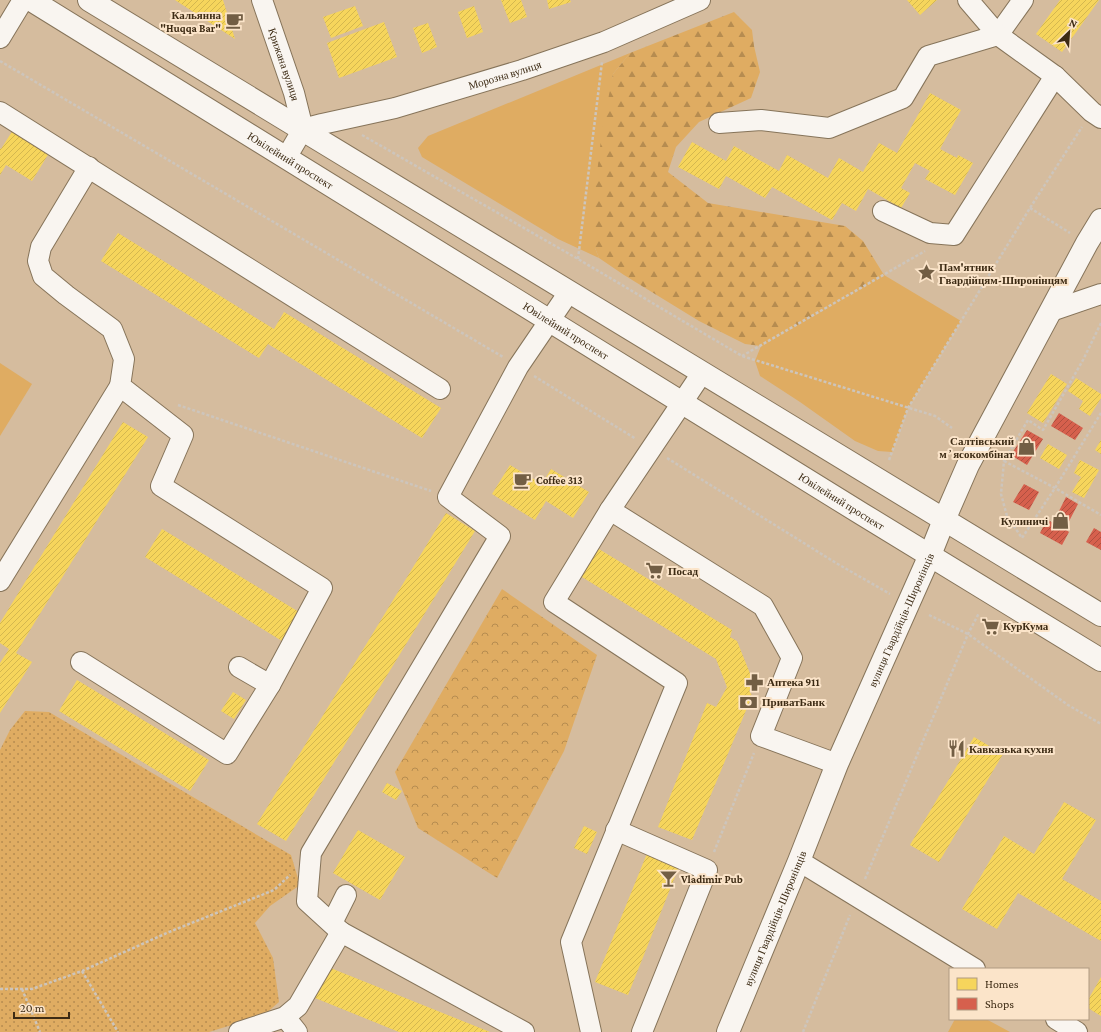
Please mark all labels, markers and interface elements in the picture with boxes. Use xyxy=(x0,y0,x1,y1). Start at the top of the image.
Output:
place label: Кальянна "Huqqa Bar" xyxy=(160,9,221,34)
cafe icon: Кальянна "Huqqa Bar" xyxy=(224,11,244,31)
north arrow xyxy=(1049,12,1089,52)
text: N xyxy=(1067,16,1080,30)
street label: Крижана вулиця xyxy=(266,26,302,102)
street label: Морозна вулиця xyxy=(467,58,543,92)
street label: Ювілейний проспект xyxy=(245,129,336,192)
place label: Пам'ятник Гвардійцям-Широнінцям xyxy=(939,261,1068,286)
place icon: Пам'ятник Гвардійцям-Широнінцям xyxy=(916,263,936,283)
street label: Ювілейний проспект xyxy=(521,300,611,362)
place label: Салтівський мʼясокомбінат xyxy=(939,435,1015,460)
shop icon: Салтівський мʼясокомбінат xyxy=(1017,437,1037,457)
cafe icon: Coffee 313 xyxy=(513,470,533,490)
street label: Ювілейний проспект xyxy=(796,470,887,532)
place label: Coffee 313 xyxy=(536,474,583,486)
shop icon: Кулиничі xyxy=(1051,511,1071,531)
place label: Кулиничі xyxy=(1001,515,1048,527)
street label: вулиця Гвардійців-Широнінців xyxy=(866,551,936,689)
supermarket icon: Посад xyxy=(645,561,665,581)
place label: Посад xyxy=(668,565,699,577)
supermarket icon: КурКума xyxy=(980,616,1000,636)
place label: КурКума xyxy=(1003,620,1049,632)
pharmacy icon: Аптека 911 xyxy=(744,672,764,692)
place label: Аптека 911 xyxy=(767,676,820,688)
bank icon: ПриватБанк xyxy=(739,692,759,712)
place label: ПриватБанк xyxy=(762,696,826,708)
restaurant icon: Кавказька кухня xyxy=(946,739,966,759)
place label: Кавказька кухня xyxy=(969,743,1053,755)
street label: вулиця Гвардійців-Широнінців xyxy=(742,849,808,988)
bar icon: Vladimir Pub xyxy=(658,869,678,889)
place label: Vladimir Pub xyxy=(680,873,743,885)
legend xyxy=(949,968,1089,1020)
text: Homes xyxy=(985,977,1019,991)
scale bar xyxy=(14,994,69,1020)
text: Shops xyxy=(985,997,1014,1011)
text: 20 m xyxy=(20,1001,45,1015)

